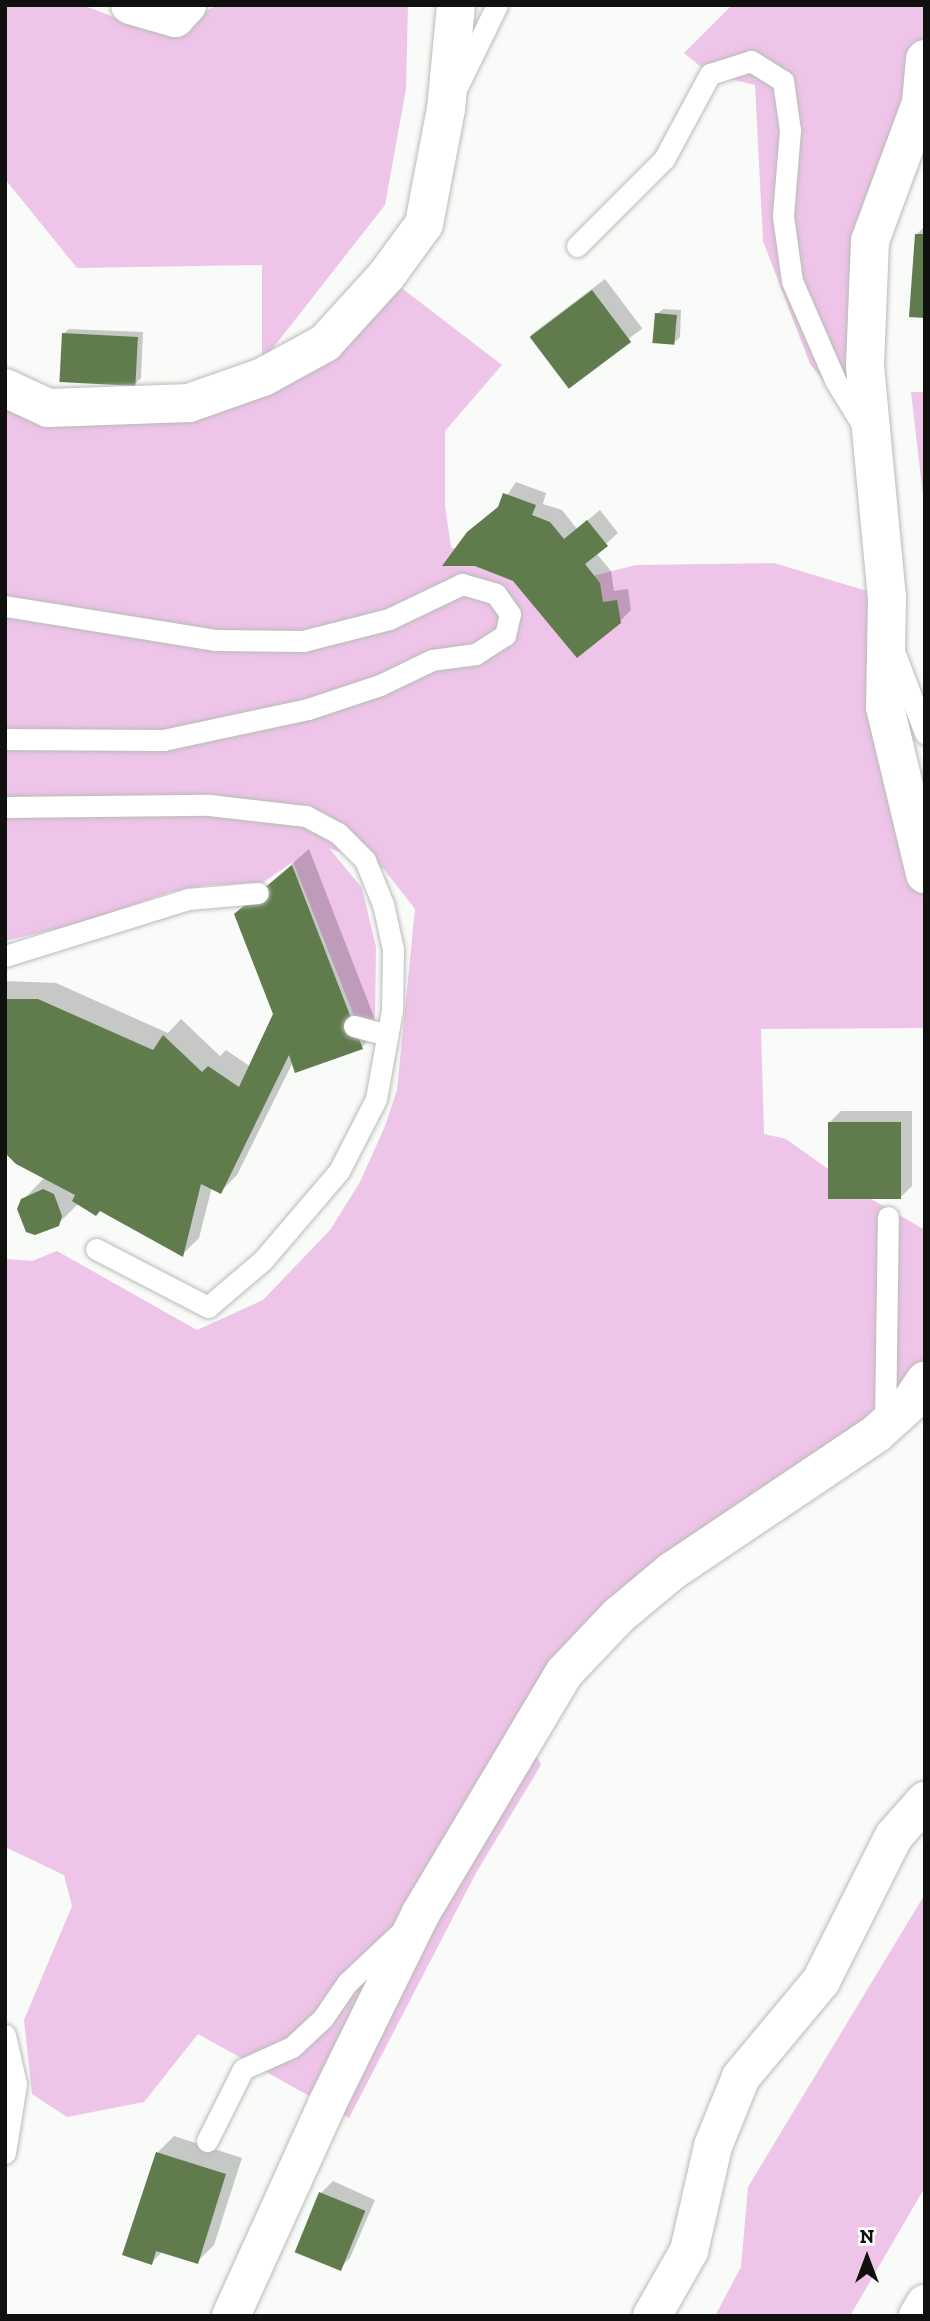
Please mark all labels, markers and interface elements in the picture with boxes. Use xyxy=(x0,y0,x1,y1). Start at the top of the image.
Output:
north arrow xyxy=(832,2223,902,2293)
text: N xyxy=(860,2225,874,2248)

